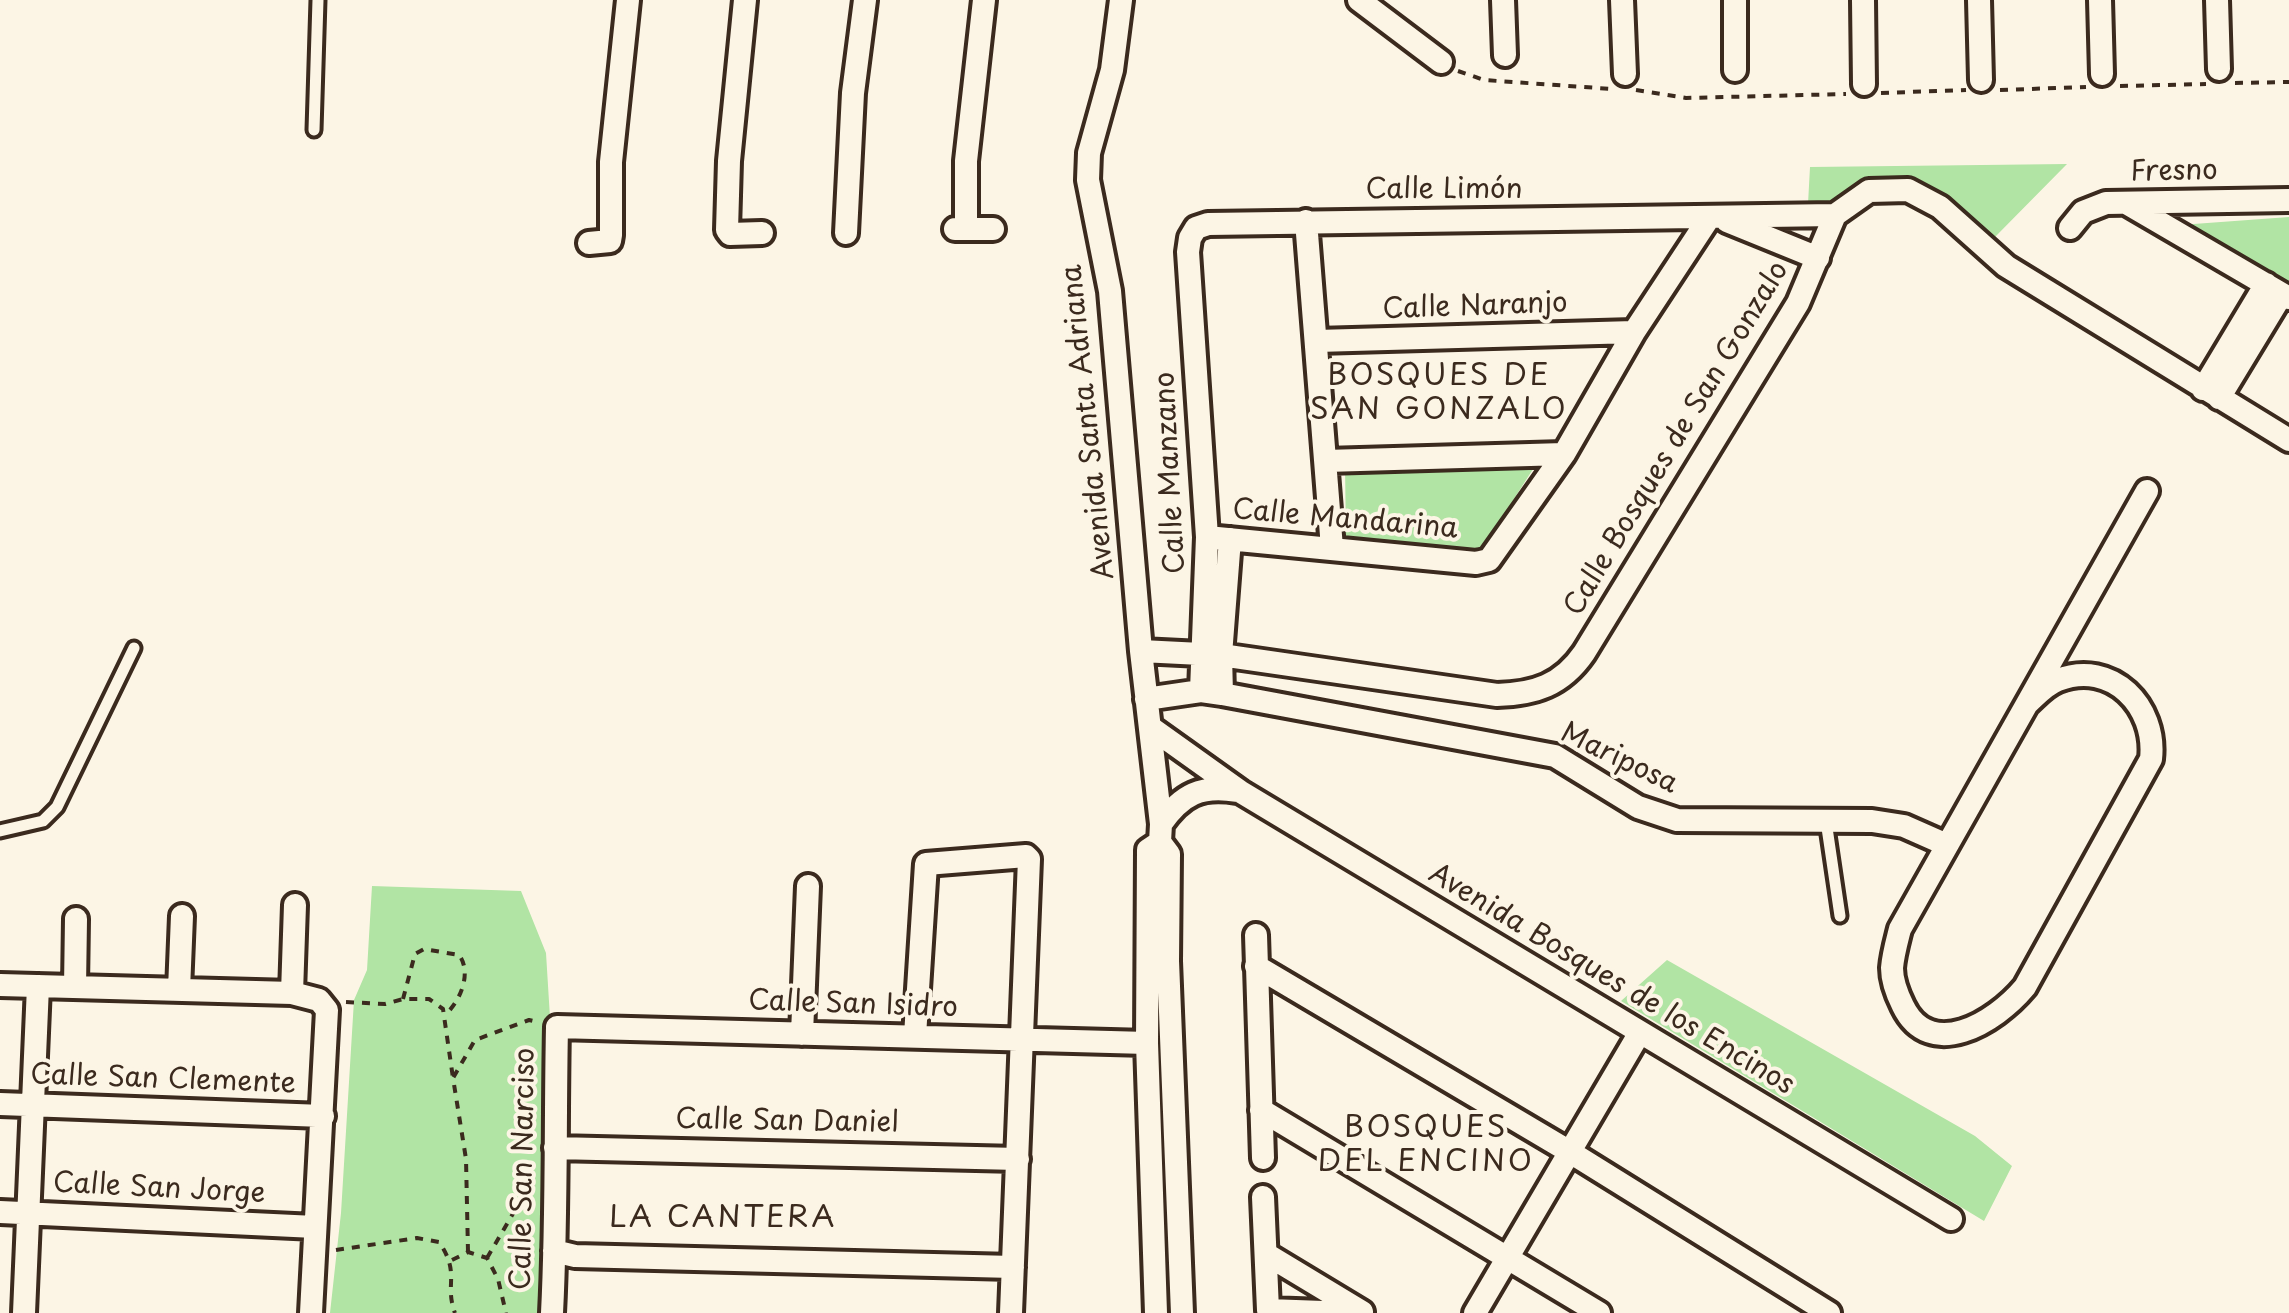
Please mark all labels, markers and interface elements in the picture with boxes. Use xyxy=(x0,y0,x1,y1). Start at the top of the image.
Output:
street label: Fresno xyxy=(2130,154,2218,190)
street label: Calle Limón xyxy=(1366,173,1522,207)
street label: Calle Bosques de San Gonzalo xyxy=(1558,256,1796,622)
street label: Avenida Santa Adriana xyxy=(1056,263,1122,581)
street label: Calle Naranjo xyxy=(1382,287,1568,327)
district label: BOSQUES DE SAN GONZALO xyxy=(1310,359,1568,430)
street label: Calle Manzano xyxy=(1149,371,1193,575)
street label: Calle Mandarina xyxy=(1231,493,1459,547)
street label: Mariposa xyxy=(1555,716,1683,802)
street label: Avenida Bosques de los Encinos xyxy=(1422,857,1800,1103)
street label: Calle San Isidro xyxy=(748,985,958,1025)
street label: Calle San Narciso xyxy=(505,1048,543,1290)
street label: Calle San Clemente xyxy=(30,1059,296,1101)
street label: Calle San Daniel xyxy=(675,1103,899,1141)
district label: BOSQUES DEL ENCINO xyxy=(1318,1111,1534,1182)
street label: Calle San Jorge xyxy=(52,1167,266,1211)
district label: LA CANTERA xyxy=(610,1201,836,1237)

